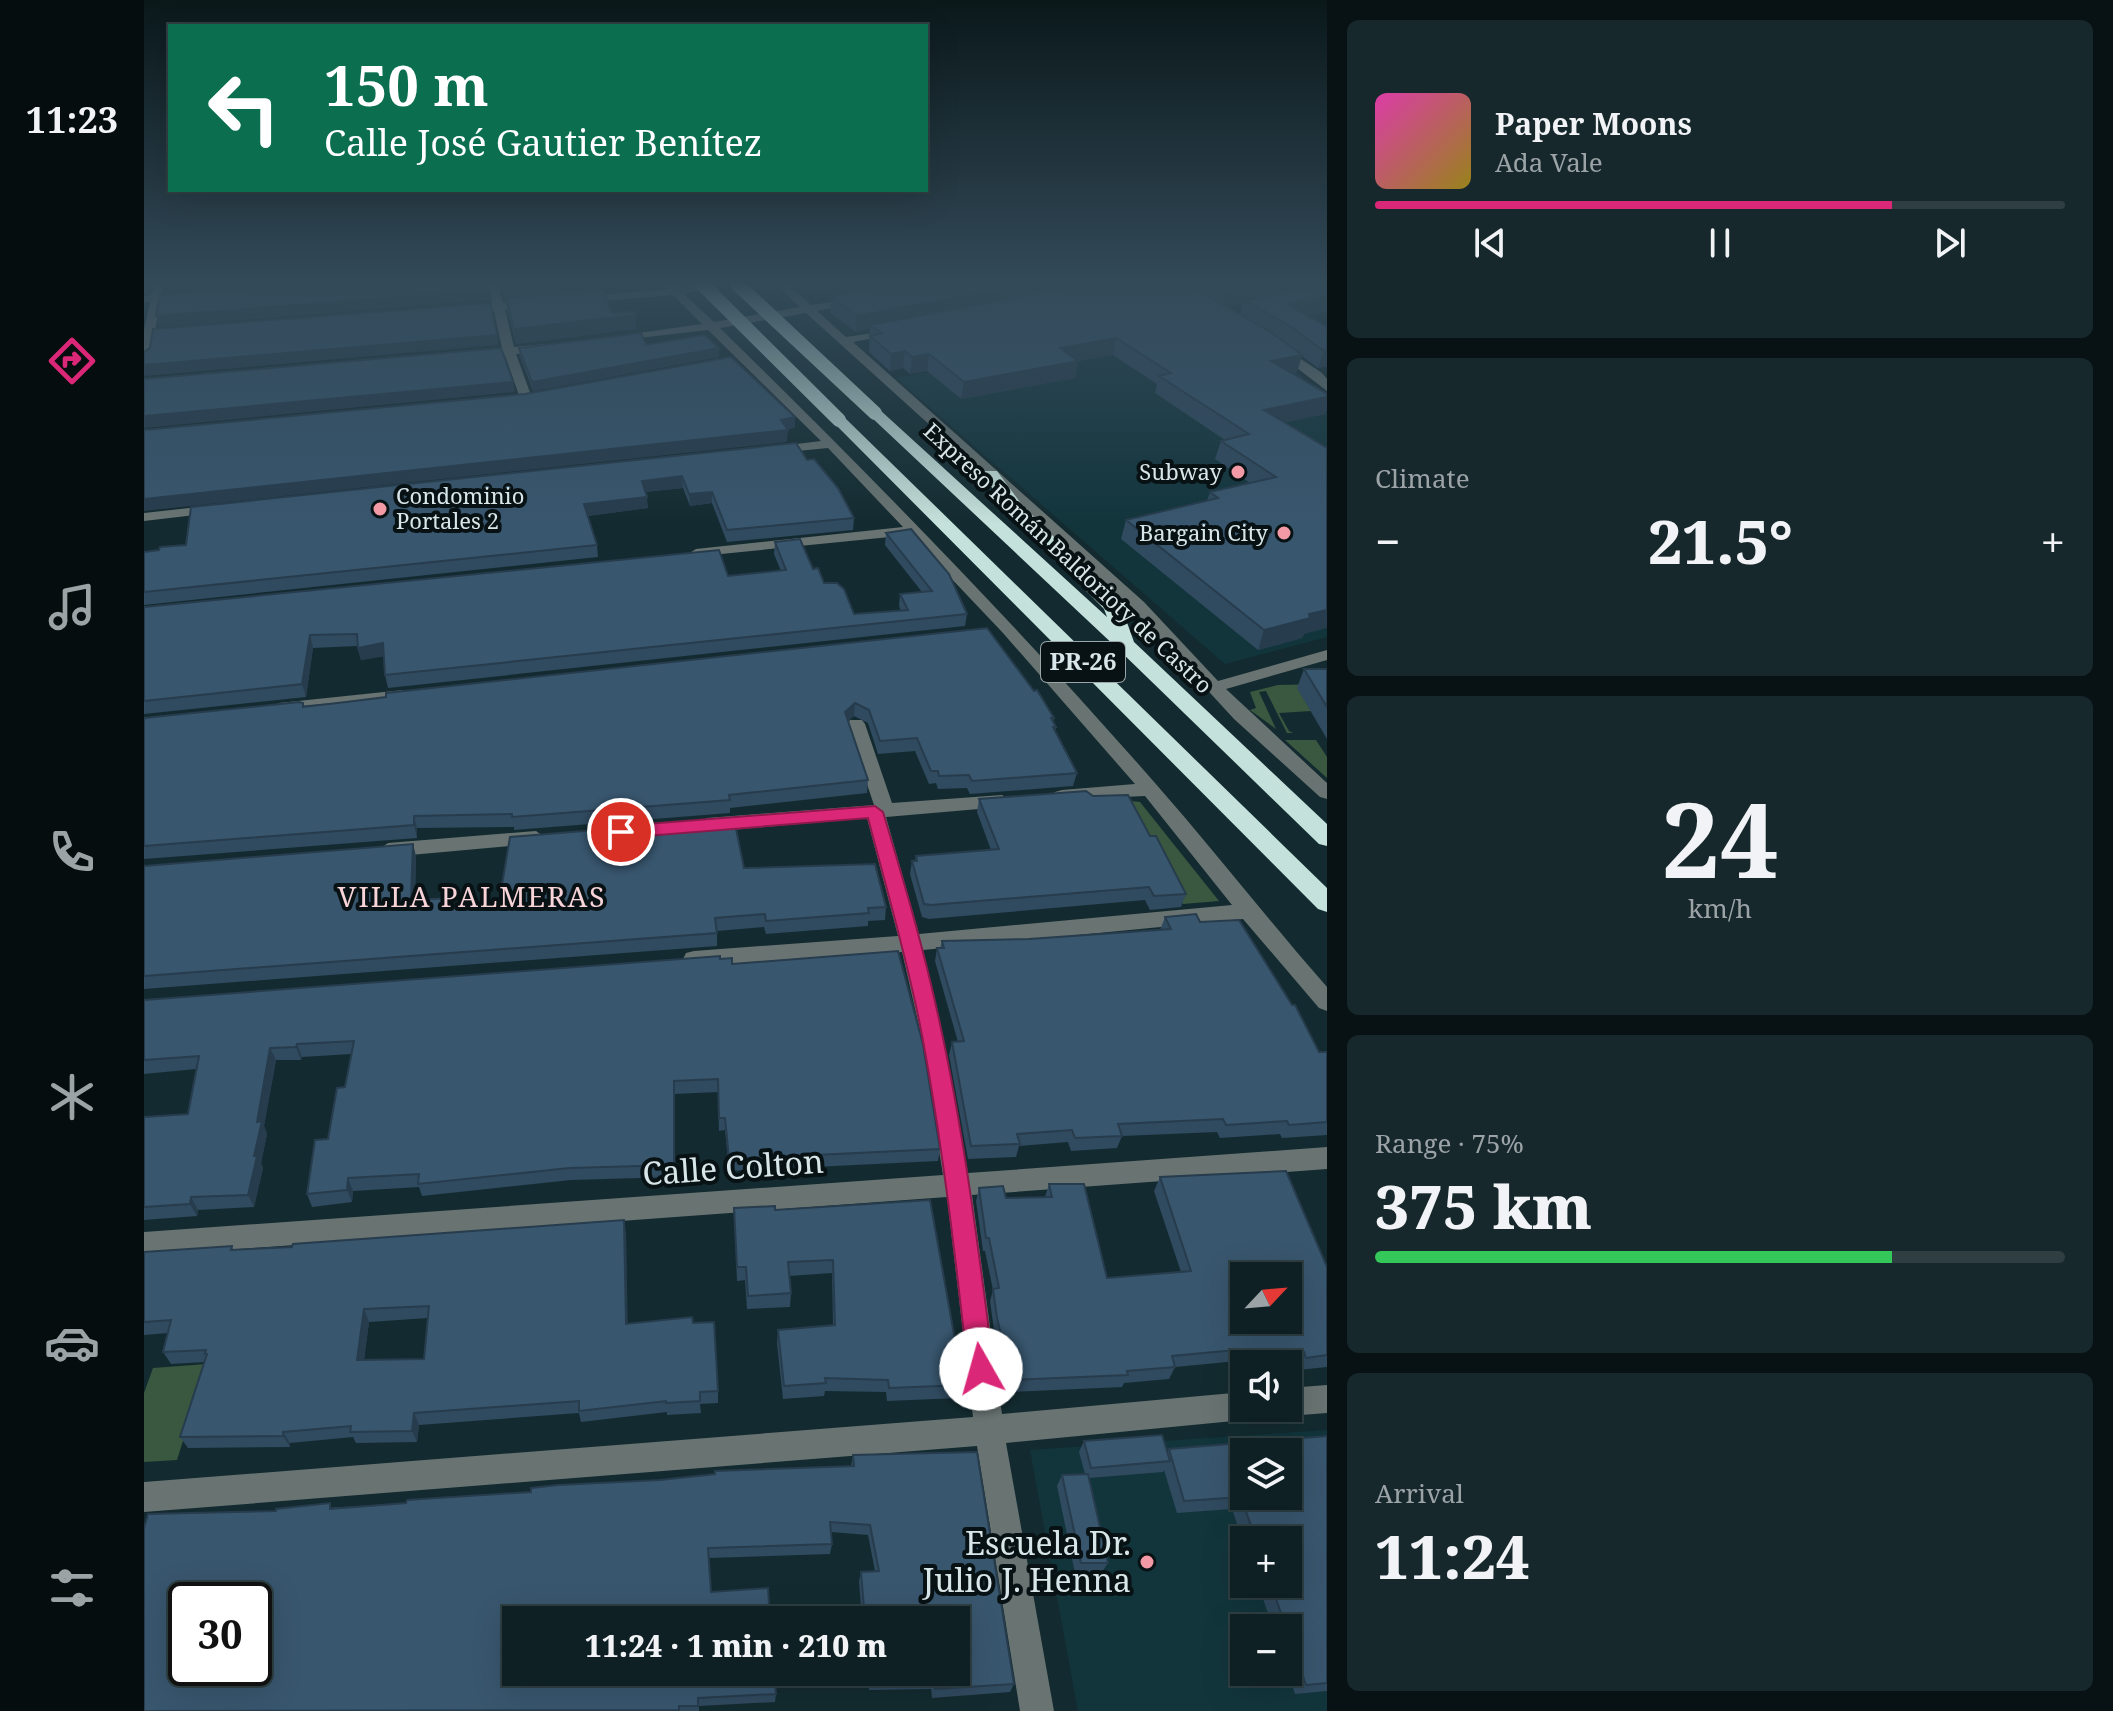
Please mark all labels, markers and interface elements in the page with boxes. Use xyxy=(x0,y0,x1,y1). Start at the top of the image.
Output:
text: 150 m xyxy=(324,46,489,122)
icon: left xyxy=(192,56,296,160)
text: 11:23 xyxy=(26,95,118,144)
text: Paper Moons xyxy=(1495,103,1692,144)
text: Calle José Gautier Benítez xyxy=(324,118,762,167)
text: Ada Vale xyxy=(1495,144,1603,180)
icon: previous xyxy=(1468,221,1512,265)
icon: pause xyxy=(1698,221,1742,265)
icon: next xyxy=(1928,221,1972,265)
icon: directions xyxy=(44,333,100,389)
street label: Expreso Román Baldorioty de Castro xyxy=(918,415,1219,699)
place label: Subway xyxy=(1139,456,1223,486)
text: Climate xyxy=(1375,460,1470,496)
marker: Subway xyxy=(1229,463,1247,481)
place label: Condominio Portales 2 xyxy=(396,480,524,535)
marker: Condominio Portales 2 xyxy=(371,500,389,518)
text: 21.5° xyxy=(1648,500,1793,582)
text: − xyxy=(1375,511,1400,571)
text: + xyxy=(2040,511,2065,571)
place label: Bargain City xyxy=(1139,517,1269,547)
marker: Bargain City xyxy=(1275,524,1293,542)
icon: music xyxy=(44,579,100,635)
road number: PR-26 xyxy=(1041,642,1125,682)
text: 24 xyxy=(1661,767,1779,908)
pin xyxy=(587,798,655,866)
icon: arrive xyxy=(599,810,643,854)
icon: phone xyxy=(44,824,100,880)
district label: VILLA PALMERAS xyxy=(338,877,606,915)
text: km/h xyxy=(1688,890,1752,926)
icon: climate xyxy=(44,1069,100,1125)
text: Range · 75% xyxy=(1375,1125,1524,1161)
street label: Calle Colton xyxy=(641,1139,825,1194)
text: 375 km xyxy=(1375,1165,1592,1247)
north arrow xyxy=(1230,1262,1302,1334)
map controls xyxy=(1230,1262,1302,1686)
icon: car xyxy=(44,1315,100,1371)
position arrow xyxy=(939,1327,1023,1411)
button: sound xyxy=(1230,1350,1302,1422)
button: layers xyxy=(1230,1438,1302,1510)
text: Arrival xyxy=(1375,1475,1464,1511)
text: 11:24 xyxy=(1375,1515,1530,1597)
place label: Escuela Dr. Julio J. Henna xyxy=(922,1521,1131,1601)
button: + xyxy=(1230,1526,1302,1598)
marker: Escuela Dr. Julio J. Henna xyxy=(1138,1553,1156,1571)
icon: filters xyxy=(44,1560,100,1616)
speed limit sign: 30 xyxy=(168,1582,272,1686)
button: − xyxy=(1230,1614,1302,1686)
text: 11:24 · 1 min · 210 m xyxy=(585,1625,887,1666)

